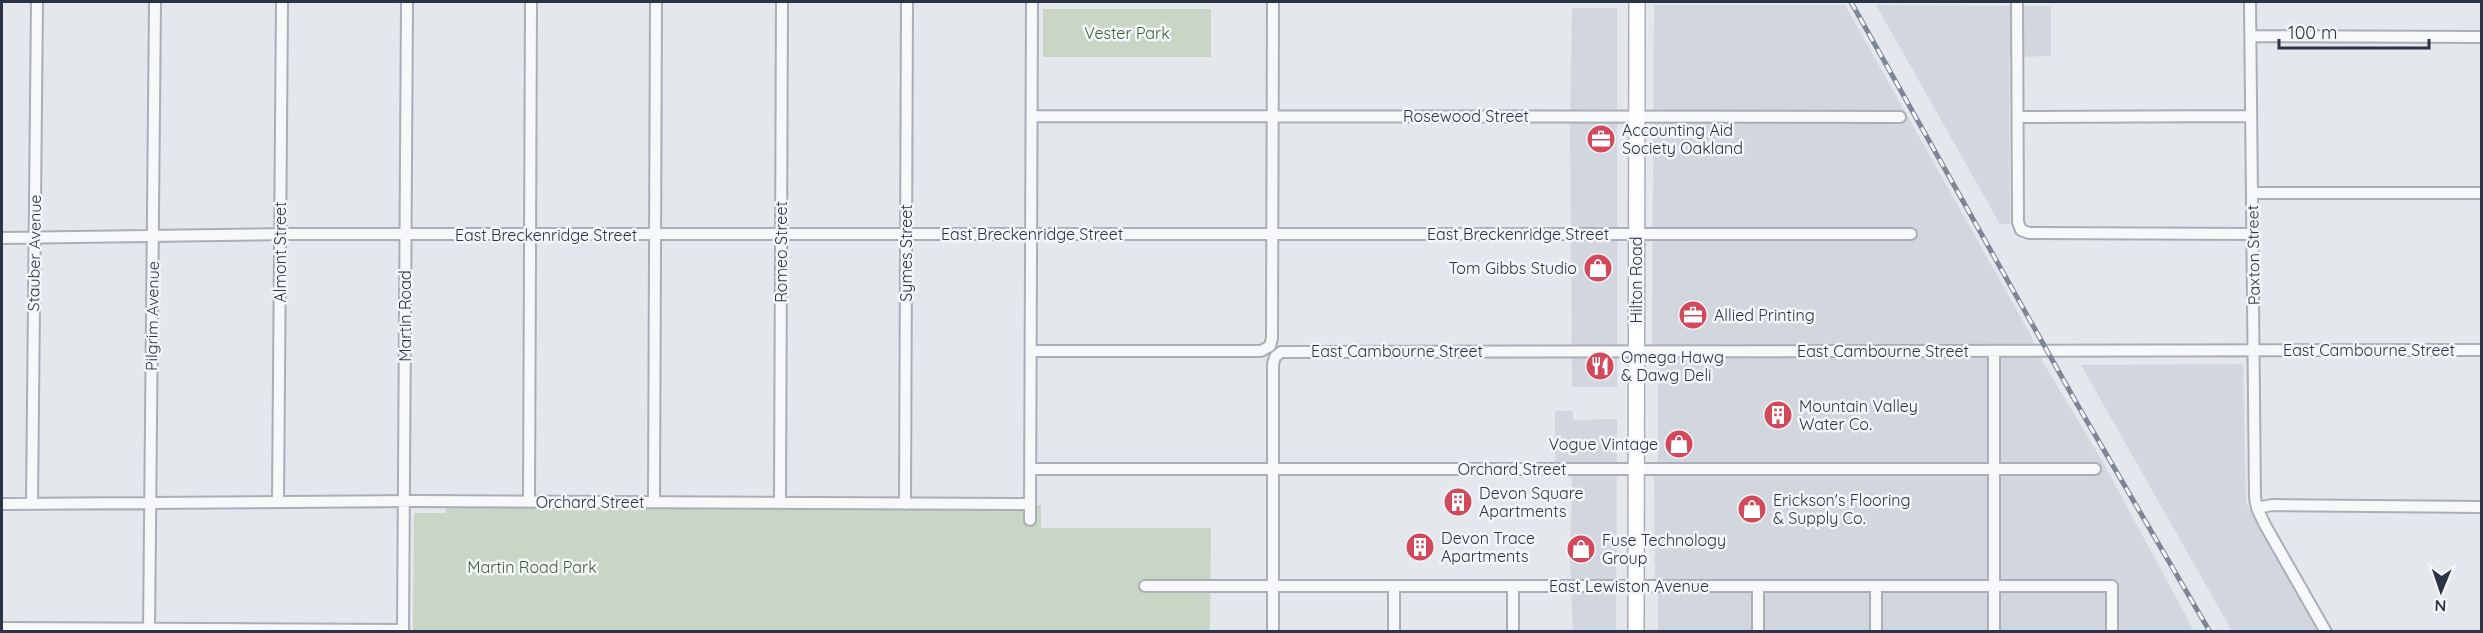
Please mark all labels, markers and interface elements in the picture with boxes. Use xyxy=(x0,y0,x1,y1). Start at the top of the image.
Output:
scale bar xyxy=(2279,12,2429,50)
text: 100 m xyxy=(2288,21,2337,44)
park label: Vester Park xyxy=(1084,23,1170,43)
street label: Rosewood Street xyxy=(1403,106,1529,126)
place label: Accounting Aid Society Oakland xyxy=(1622,120,1743,158)
office icon: Accounting Aid Society Oakland xyxy=(1585,123,1617,155)
street label: Stauber Avenue xyxy=(23,194,45,312)
street label: Almont Street xyxy=(270,201,290,303)
street label: Romeo Street xyxy=(771,201,791,303)
street label: Symes Street xyxy=(896,204,916,302)
street label: Paxton Street xyxy=(2242,205,2264,305)
street label: East Breckenridge Street xyxy=(941,224,1123,244)
street label: East Breckenridge Street xyxy=(1427,224,1609,244)
street label: East Breckenridge Street xyxy=(455,225,637,245)
street label: Hilton Road xyxy=(1626,237,1646,323)
shop icon: Tom Gibbs Studio xyxy=(1582,252,1614,284)
place label: Tom Gibbs Studio xyxy=(1449,258,1577,278)
street label: Pilgrim Avenue xyxy=(141,261,163,371)
street label: Martin Road xyxy=(395,270,415,362)
office icon: Allied Printing xyxy=(1677,299,1709,331)
place label: Allied Printing xyxy=(1714,305,1815,325)
street label: East Cambourne Street xyxy=(2283,340,2455,360)
street label: East Cambourne Street xyxy=(1311,341,1483,361)
street label: East Cambourne Street xyxy=(1797,341,1969,361)
place label: Omega Hawg & Dawg Deli xyxy=(1621,347,1724,385)
restaurant icon: Omega Hawg & Dawg Deli xyxy=(1584,350,1616,382)
place label: Mountain Valley Water Co. xyxy=(1799,396,1918,434)
building icon: Mountain Valley Water Co. xyxy=(1762,399,1794,431)
shop icon: Vogue Vintage xyxy=(1663,428,1695,460)
place label: Vogue Vintage xyxy=(1549,434,1658,454)
street label: Orchard Street xyxy=(1458,459,1566,479)
place label: Devon Square Apartments xyxy=(1479,483,1584,521)
building icon: Devon Square Apartments xyxy=(1442,486,1474,518)
place label: Erickson's Flooring & Supply Co. xyxy=(1773,490,1911,528)
street label: Orchard Street xyxy=(536,492,644,512)
shop icon: Erickson's Flooring & Supply Co. xyxy=(1736,493,1768,525)
place label: Devon Trace Apartments xyxy=(1441,528,1535,566)
place label: Fuse Technology Group xyxy=(1602,530,1726,568)
building icon: Devon Trace Apartments xyxy=(1404,531,1436,563)
shop icon: Fuse Technology Group xyxy=(1565,533,1597,565)
park label: Martin Road Park xyxy=(467,557,597,577)
north arrow xyxy=(2411,561,2471,621)
street label: East Lewiston Avenue xyxy=(1549,576,1709,596)
text: N xyxy=(2434,596,2447,616)

